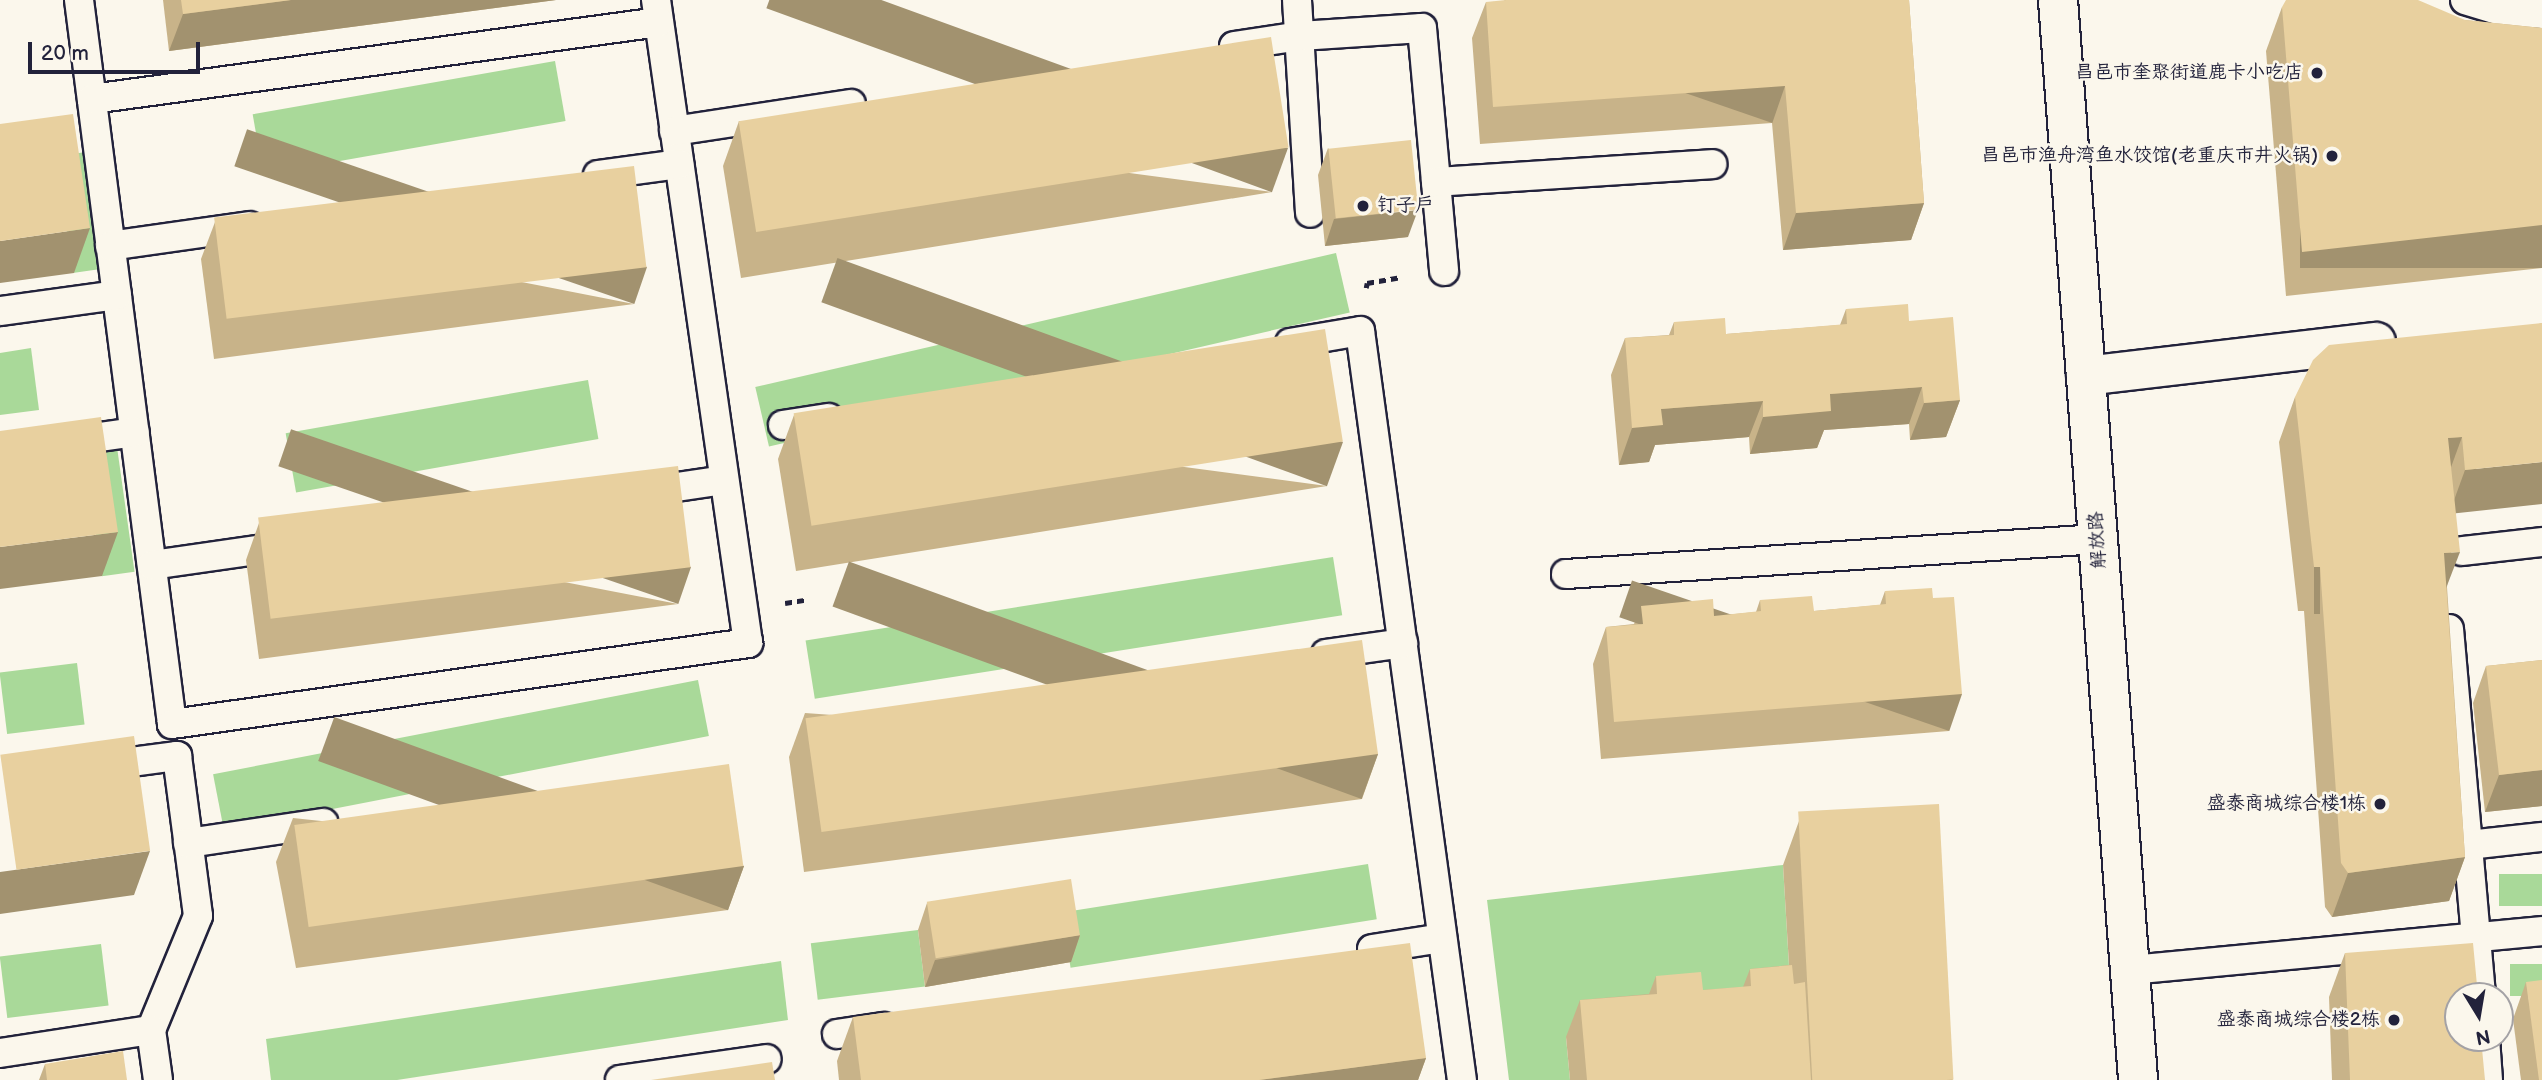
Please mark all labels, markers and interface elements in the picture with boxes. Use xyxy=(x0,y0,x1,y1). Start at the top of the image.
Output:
scale bar xyxy=(32,28,203,72)
text: 20 m xyxy=(41,41,89,66)
place label: 昌邑市奎聚街道鹿卡小吃店 xyxy=(2075,62,2303,84)
marker: 昌邑市奎聚街道鹿卡小吃店 xyxy=(2309,65,2325,81)
place label: 昌邑市渔舟湾鱼水饺馆(老重庆市井火锅) xyxy=(1981,145,2318,167)
marker: 昌邑市渔舟湾鱼水饺馆(老重庆市井火锅) xyxy=(2324,148,2340,164)
place label: 钉子户 xyxy=(1377,195,1434,217)
marker: 钉子户 xyxy=(1355,198,1371,214)
street label: 解放路 xyxy=(2085,511,2111,569)
place label: 盛泰商城综合楼1栋 xyxy=(2207,793,2366,815)
marker: 盛泰商城综合楼1栋 xyxy=(2372,796,2388,812)
north arrow xyxy=(2444,982,2514,1052)
place label: 盛泰商城综合楼2栋 xyxy=(2217,1009,2380,1031)
marker: 盛泰商城综合楼2栋 xyxy=(2386,1012,2402,1028)
text: N xyxy=(2474,1023,2492,1049)

